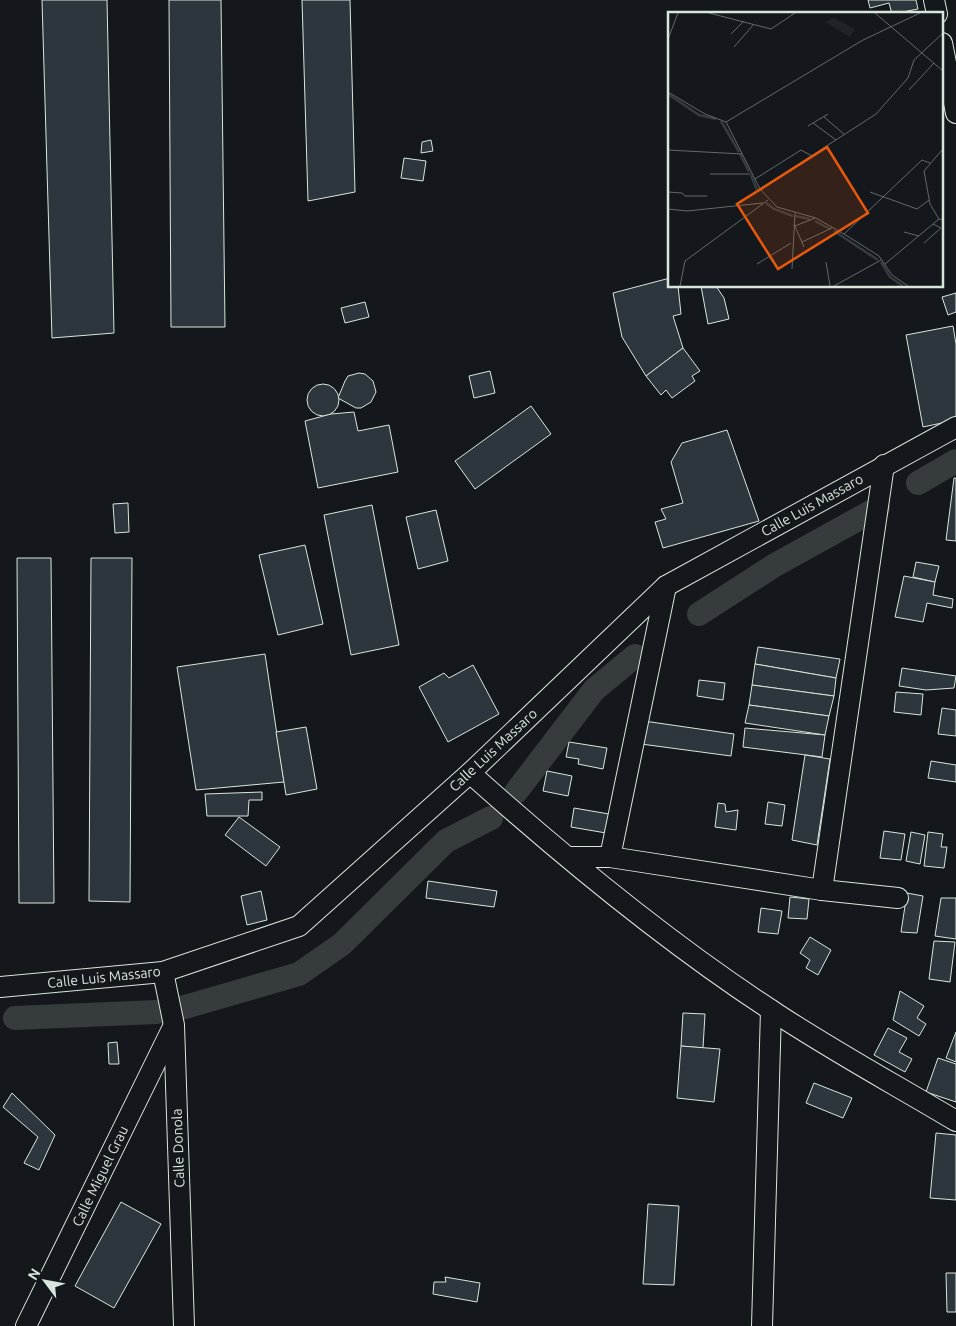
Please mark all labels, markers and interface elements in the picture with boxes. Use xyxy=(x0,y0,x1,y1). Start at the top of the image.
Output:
inset map xyxy=(668,12,944,288)
street label: Calle Luis Massaro xyxy=(758,470,866,540)
street label: Calle Luis Massaro xyxy=(446,705,540,795)
street label: Calle Luis Massaro xyxy=(46,963,162,991)
street label: Calle Donola xyxy=(169,1108,187,1188)
street label: Calle Miguel Grau xyxy=(69,1123,131,1229)
north arrow xyxy=(20,1256,70,1306)
text: N xyxy=(24,1265,44,1283)

